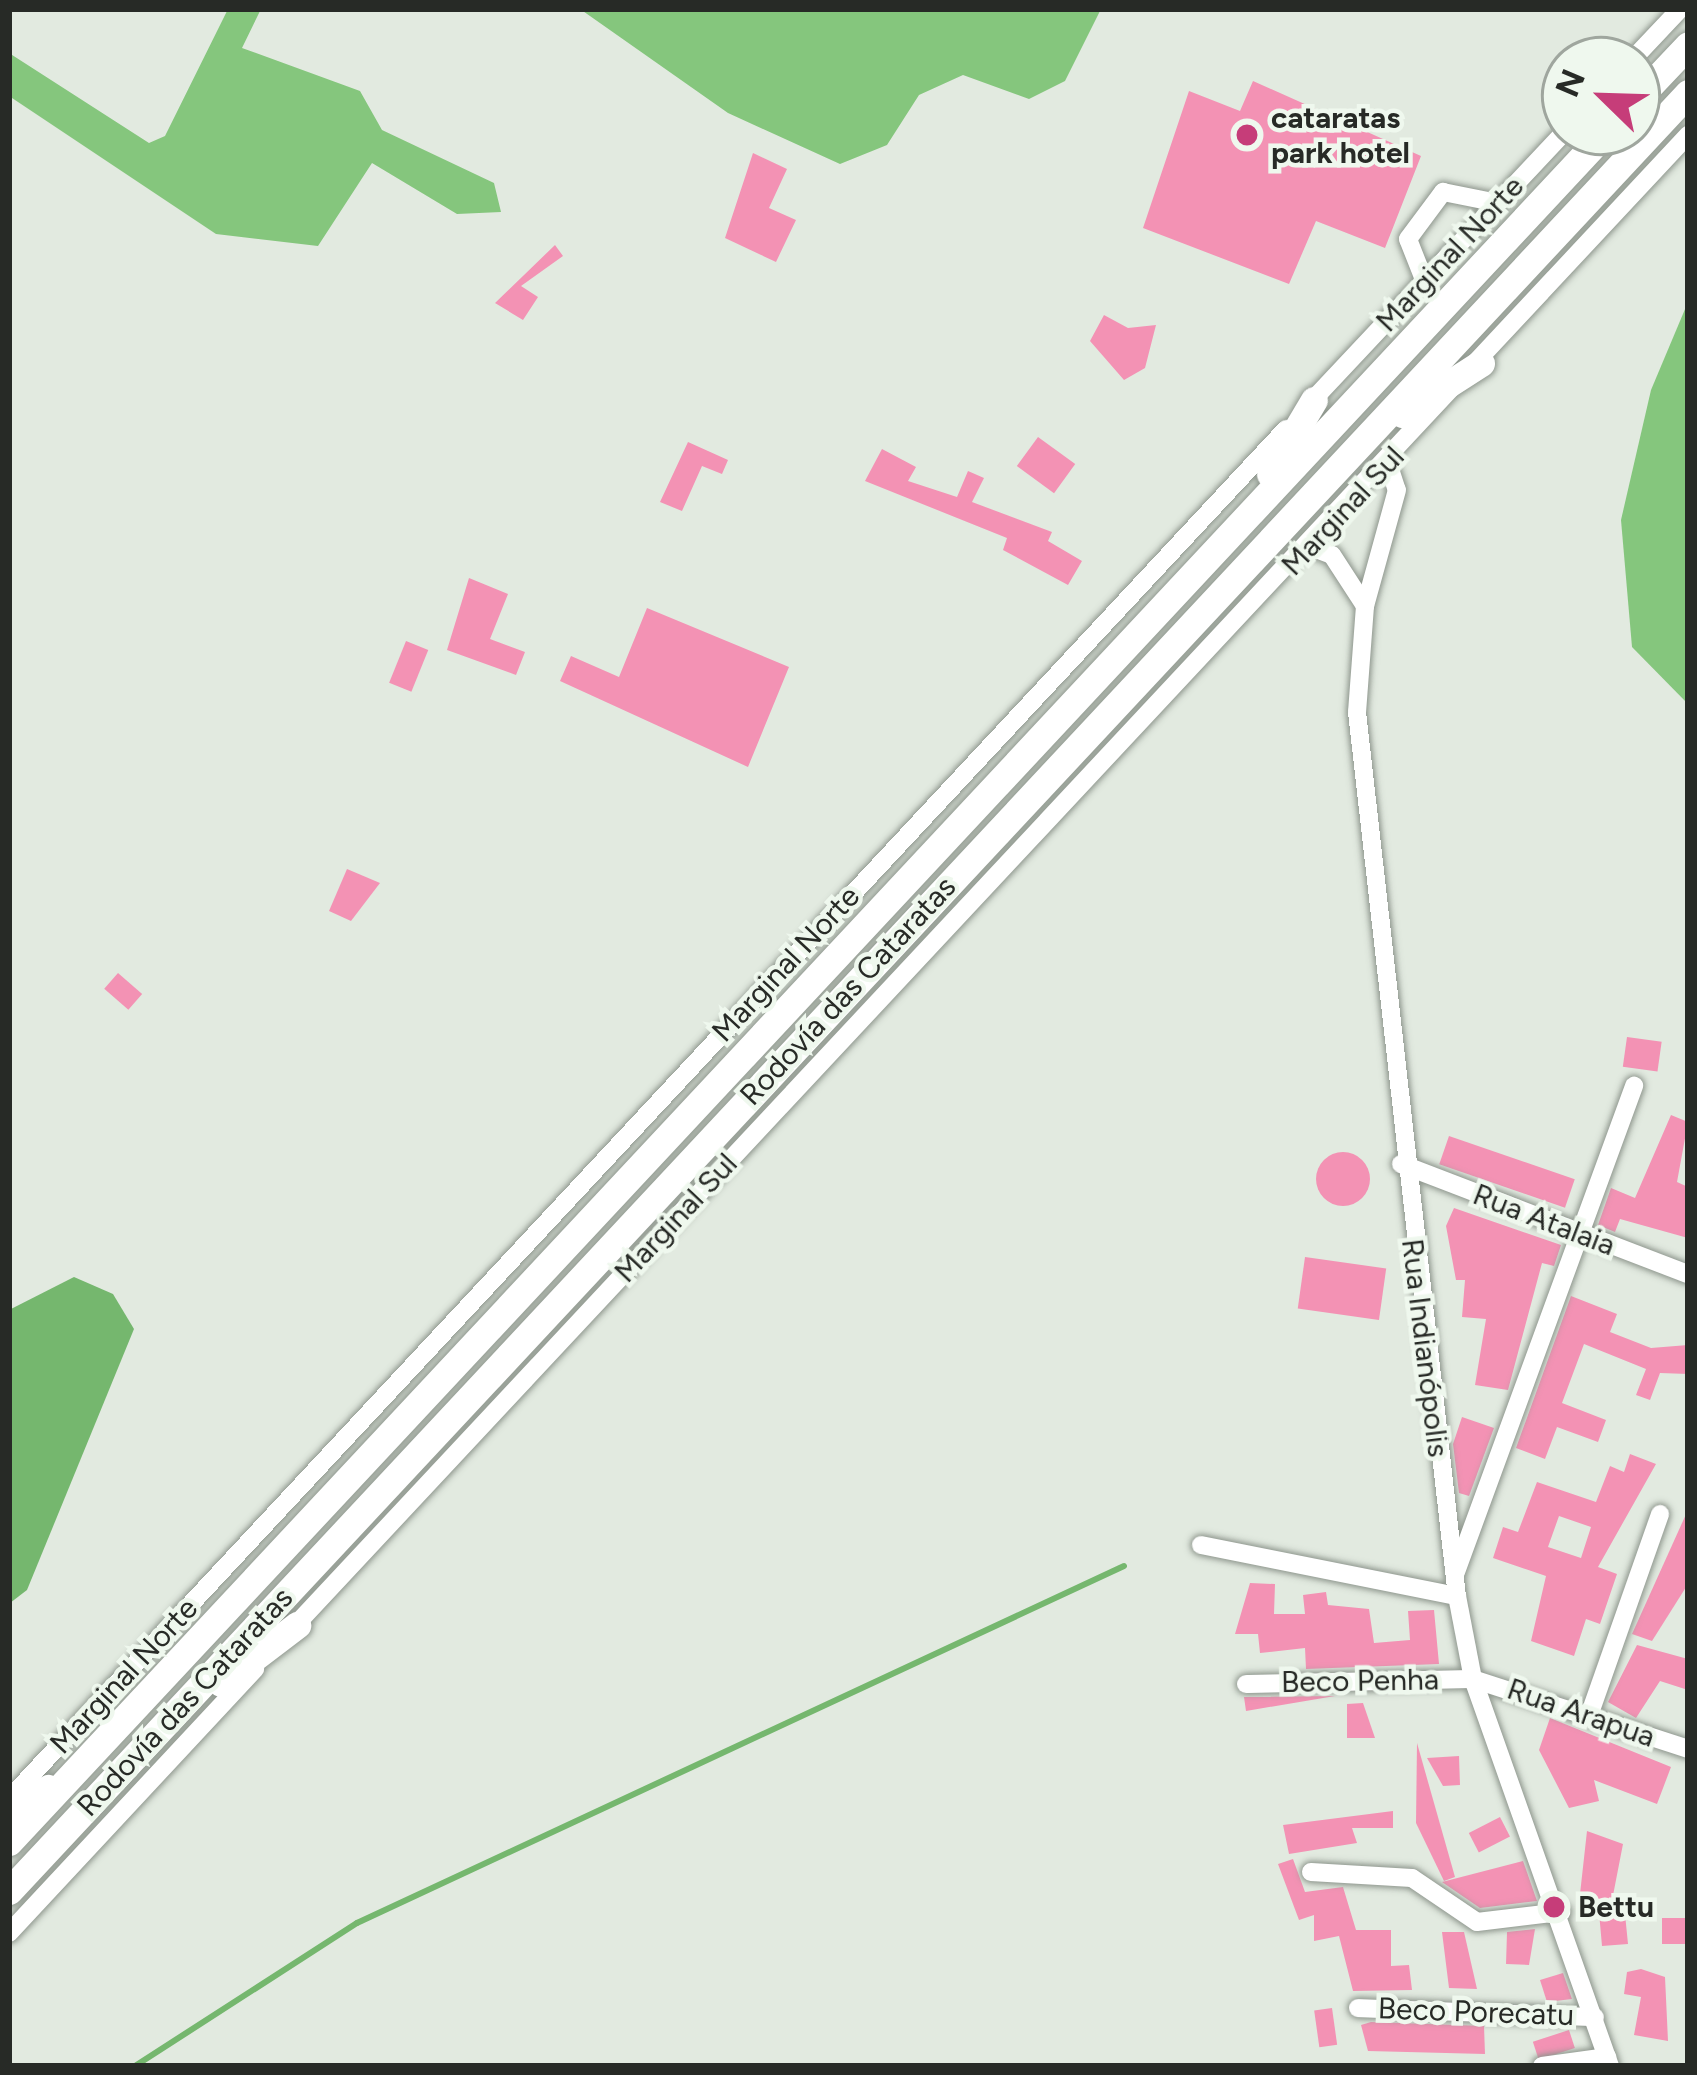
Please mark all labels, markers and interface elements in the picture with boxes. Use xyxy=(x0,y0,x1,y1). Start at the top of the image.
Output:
north arrow xyxy=(1541,36,1661,156)
text: N xyxy=(1547,64,1593,102)
place label: cataratas park hotel xyxy=(1271,100,1410,170)
marker: cataratas park hotel xyxy=(1234,122,1260,148)
street label: Marginal Norte xyxy=(1369,169,1531,339)
street label: Marginal Sul xyxy=(1274,439,1412,583)
street label: Rodovía das Cataratas xyxy=(733,869,963,1113)
street label: Marginal Norte xyxy=(705,879,867,1049)
street label: Marginal Sul xyxy=(607,1146,745,1290)
street label: Rua Atalaia xyxy=(1468,1176,1620,1264)
street label: Rua Indianópolis xyxy=(1394,1237,1456,1459)
street label: Rodovía das Cataratas xyxy=(70,1580,300,1824)
street label: Marginal Norte xyxy=(43,1591,205,1761)
street label: Beco Penha xyxy=(1281,1662,1439,1700)
street label: Rua Arapua xyxy=(1502,1671,1660,1755)
place label: Bettu xyxy=(1578,1889,1654,1925)
marker: Bettu xyxy=(1541,1894,1567,1920)
street label: Beco Porecatu xyxy=(1377,1991,1575,2033)

